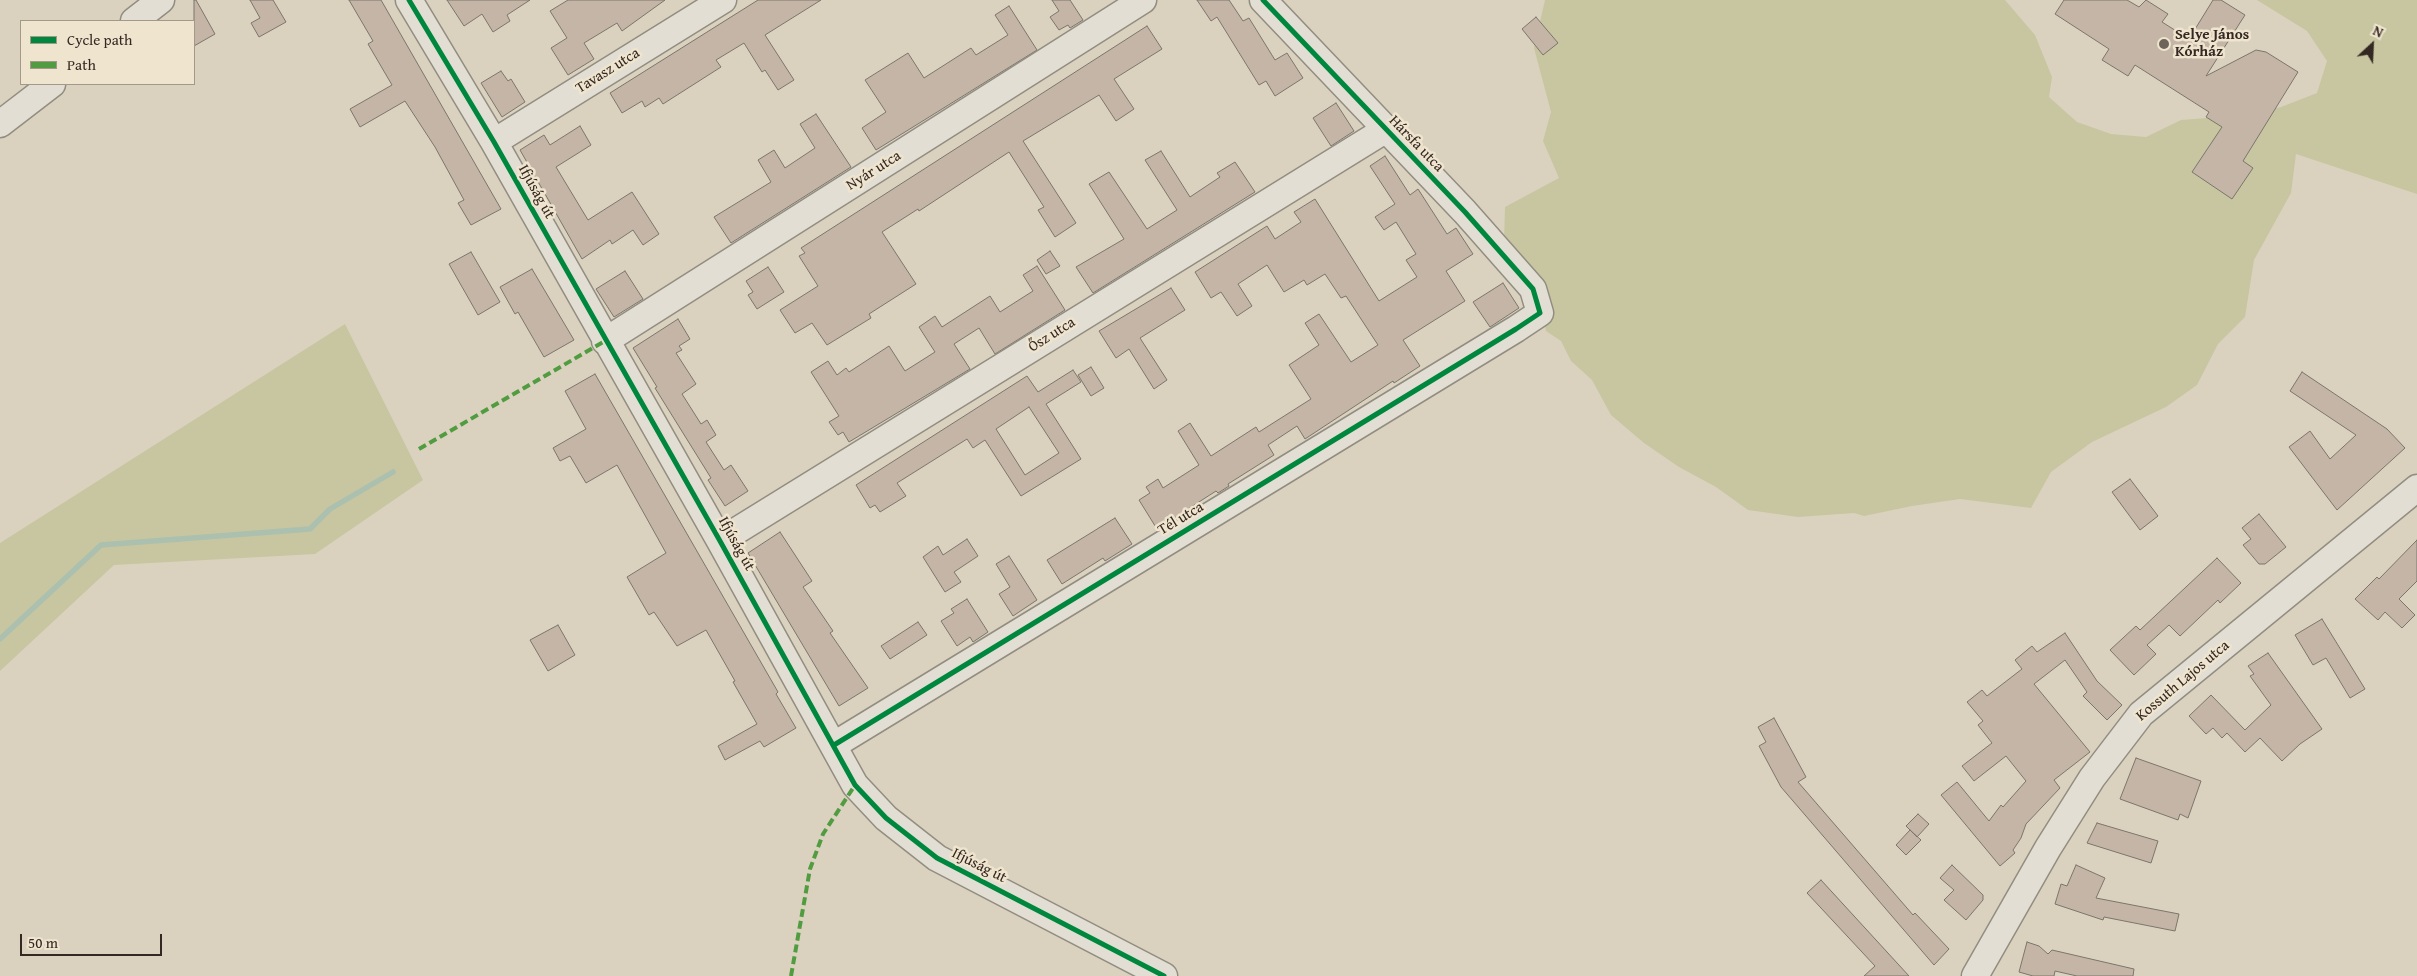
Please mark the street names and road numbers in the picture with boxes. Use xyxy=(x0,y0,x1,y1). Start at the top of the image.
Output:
street label: Tavasz utca xyxy=(573,44,643,98)
street label: Hársfa utca xyxy=(1385,112,1447,176)
street label: Nyár utca xyxy=(843,147,905,195)
street label: Ifjúság út xyxy=(514,162,558,222)
street label: Ősz utca xyxy=(1025,314,1079,356)
street label: Tél utca xyxy=(1155,498,1207,540)
street label: Ifjúság út xyxy=(714,514,758,574)
street label: Kossuth Lajos utca xyxy=(2133,637,2233,725)
street label: Ifjúság út xyxy=(949,845,1009,887)

